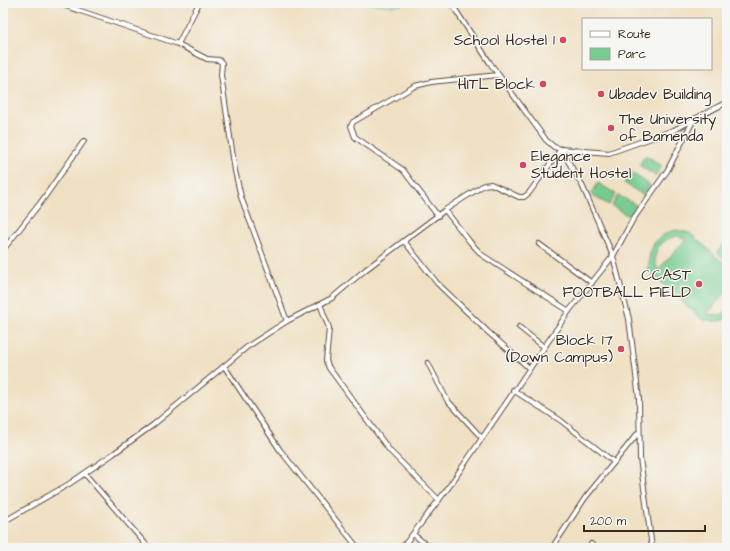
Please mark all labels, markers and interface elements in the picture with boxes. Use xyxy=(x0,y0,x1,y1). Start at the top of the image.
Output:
legend xyxy=(582,18,712,70)
text: Route xyxy=(618,26,651,43)
place label: School Hostel 1 xyxy=(454,30,555,51)
marker: School Hostel 1 xyxy=(558,35,568,45)
text: Parc xyxy=(618,46,646,63)
place label: HITL Block xyxy=(458,74,535,95)
marker: HITL Block xyxy=(538,79,548,89)
place label: Ubadev Building xyxy=(609,84,711,106)
marker: Ubadev Building xyxy=(596,89,606,99)
place label: The University of Bamenda xyxy=(619,109,716,147)
marker: The University of Bamenda xyxy=(606,123,616,133)
place label: Elegance Student Hostel xyxy=(531,146,631,184)
marker: Elegance Student Hostel xyxy=(518,160,528,170)
place label: CCAST FOOTBALL FIELD xyxy=(562,265,692,303)
marker: CCAST FOOTBALL FIELD xyxy=(694,279,704,289)
place label: Block 17 (Down Campus) xyxy=(506,330,613,368)
marker: Block 17 (Down Campus) xyxy=(616,344,626,354)
scale bar xyxy=(584,507,705,533)
text: 200 m xyxy=(590,513,627,530)

